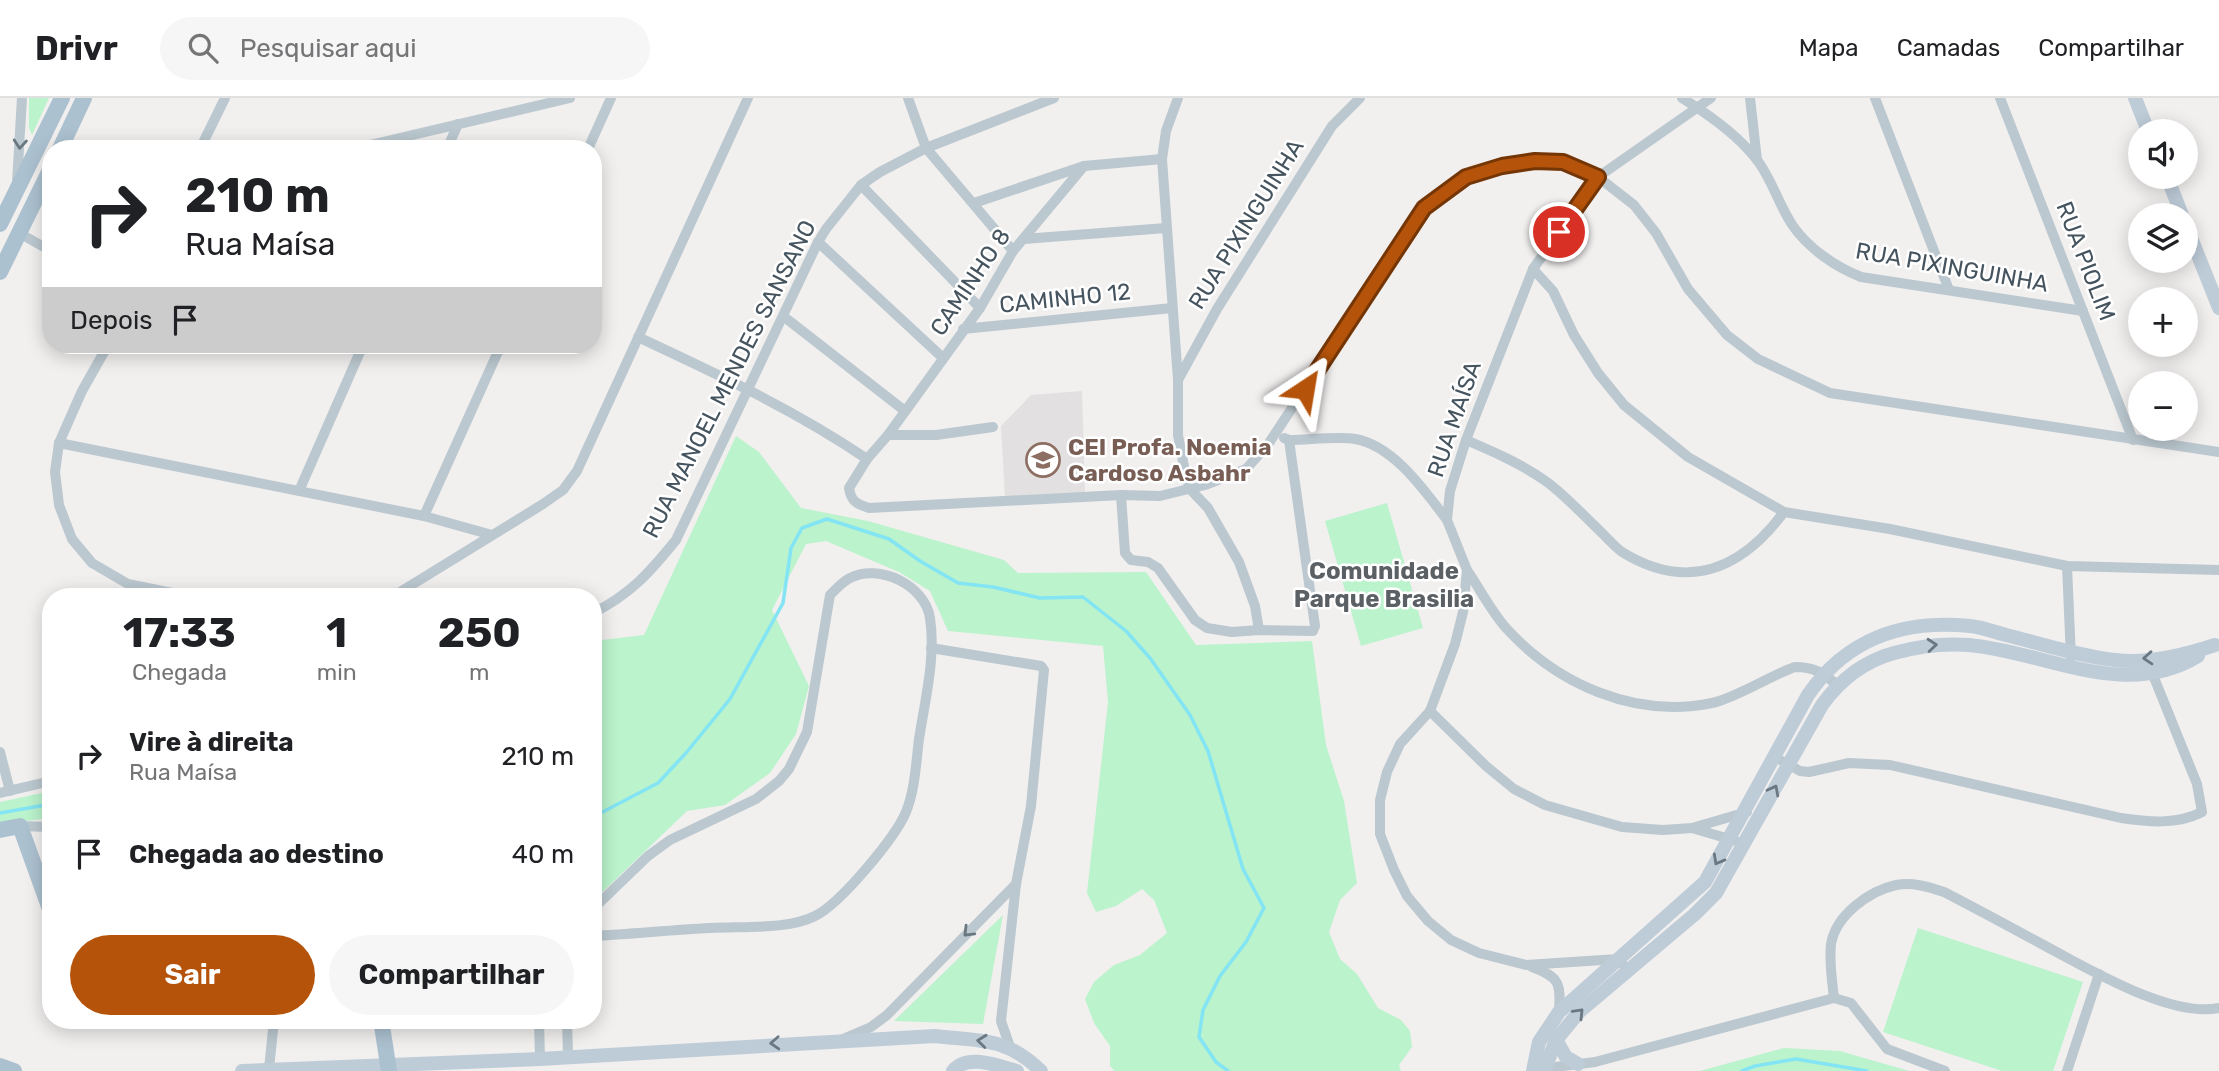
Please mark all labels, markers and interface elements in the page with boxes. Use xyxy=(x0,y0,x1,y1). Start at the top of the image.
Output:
search box xyxy=(160,17,650,80)
text: Drivr xyxy=(35,29,118,68)
icon: search xyxy=(184,29,222,67)
text: Pesquisar aqui xyxy=(240,33,417,64)
text: Mapa xyxy=(1799,34,1859,62)
text: Camadas xyxy=(1897,34,2000,62)
text: Compartilhar xyxy=(2038,34,2184,62)
map controls xyxy=(2128,119,2198,441)
button: sound xyxy=(2128,119,2198,189)
street label: RUA PIXINGUINHA xyxy=(1182,134,1310,314)
one-way arrow xyxy=(13,139,28,150)
text: 210 m xyxy=(185,166,330,224)
icon: right xyxy=(70,168,161,259)
street label: RUA PIOLIM xyxy=(2050,197,2122,325)
pin xyxy=(1529,202,1589,262)
button: layers xyxy=(2128,203,2198,273)
icon: arrive xyxy=(1540,213,1578,251)
street label: RUA MANOEL MENDES SANSANO xyxy=(636,215,822,543)
street label: CAMINHO 8 xyxy=(924,223,1016,341)
text: Rua Maísa xyxy=(185,225,336,263)
street label: RUA PIXINGUINHA xyxy=(1854,236,2050,298)
street label: CAMINHO 12 xyxy=(998,277,1132,319)
button: + xyxy=(2128,287,2198,357)
icon: arrive xyxy=(166,301,204,339)
text: Depois xyxy=(70,305,152,336)
position arrow xyxy=(1268,352,1342,426)
street label: RUA MAÍSA xyxy=(1421,357,1487,481)
button: − xyxy=(2128,371,2198,441)
place label: CEI Profa. Noemia Cardoso Asbahr xyxy=(1068,433,1272,487)
school or university icon: CEI Profa. Noemia Cardoso Asbahr xyxy=(1024,441,1062,479)
district label: Comunidade Parque Brasilia xyxy=(1294,557,1474,613)
text: 17:33 xyxy=(123,608,236,658)
text: 1 xyxy=(326,608,347,658)
text: 250 xyxy=(438,608,521,658)
one-way arrow xyxy=(1927,638,1938,653)
one-way arrow xyxy=(2142,651,2153,666)
text: Chegada xyxy=(132,658,227,686)
text: min xyxy=(317,658,357,686)
text: m xyxy=(469,658,490,686)
text: Vire à direita xyxy=(129,727,294,758)
icon: right xyxy=(70,737,108,775)
text: 210 m xyxy=(502,741,574,772)
text: Rua Maísa xyxy=(129,758,237,786)
one-way arrow xyxy=(1766,785,1779,797)
icon: arrive xyxy=(70,835,108,873)
text: Chegada ao destino xyxy=(129,839,384,870)
text: 40 m xyxy=(512,839,574,870)
one-way arrow xyxy=(1713,853,1726,866)
one-way arrow xyxy=(964,924,977,937)
button: Sair xyxy=(70,935,315,1015)
button: Compartilhar xyxy=(329,935,574,1015)
one-way arrow xyxy=(1570,1009,1583,1022)
one-way arrow xyxy=(976,1034,987,1049)
one-way arrow xyxy=(769,1036,780,1051)

